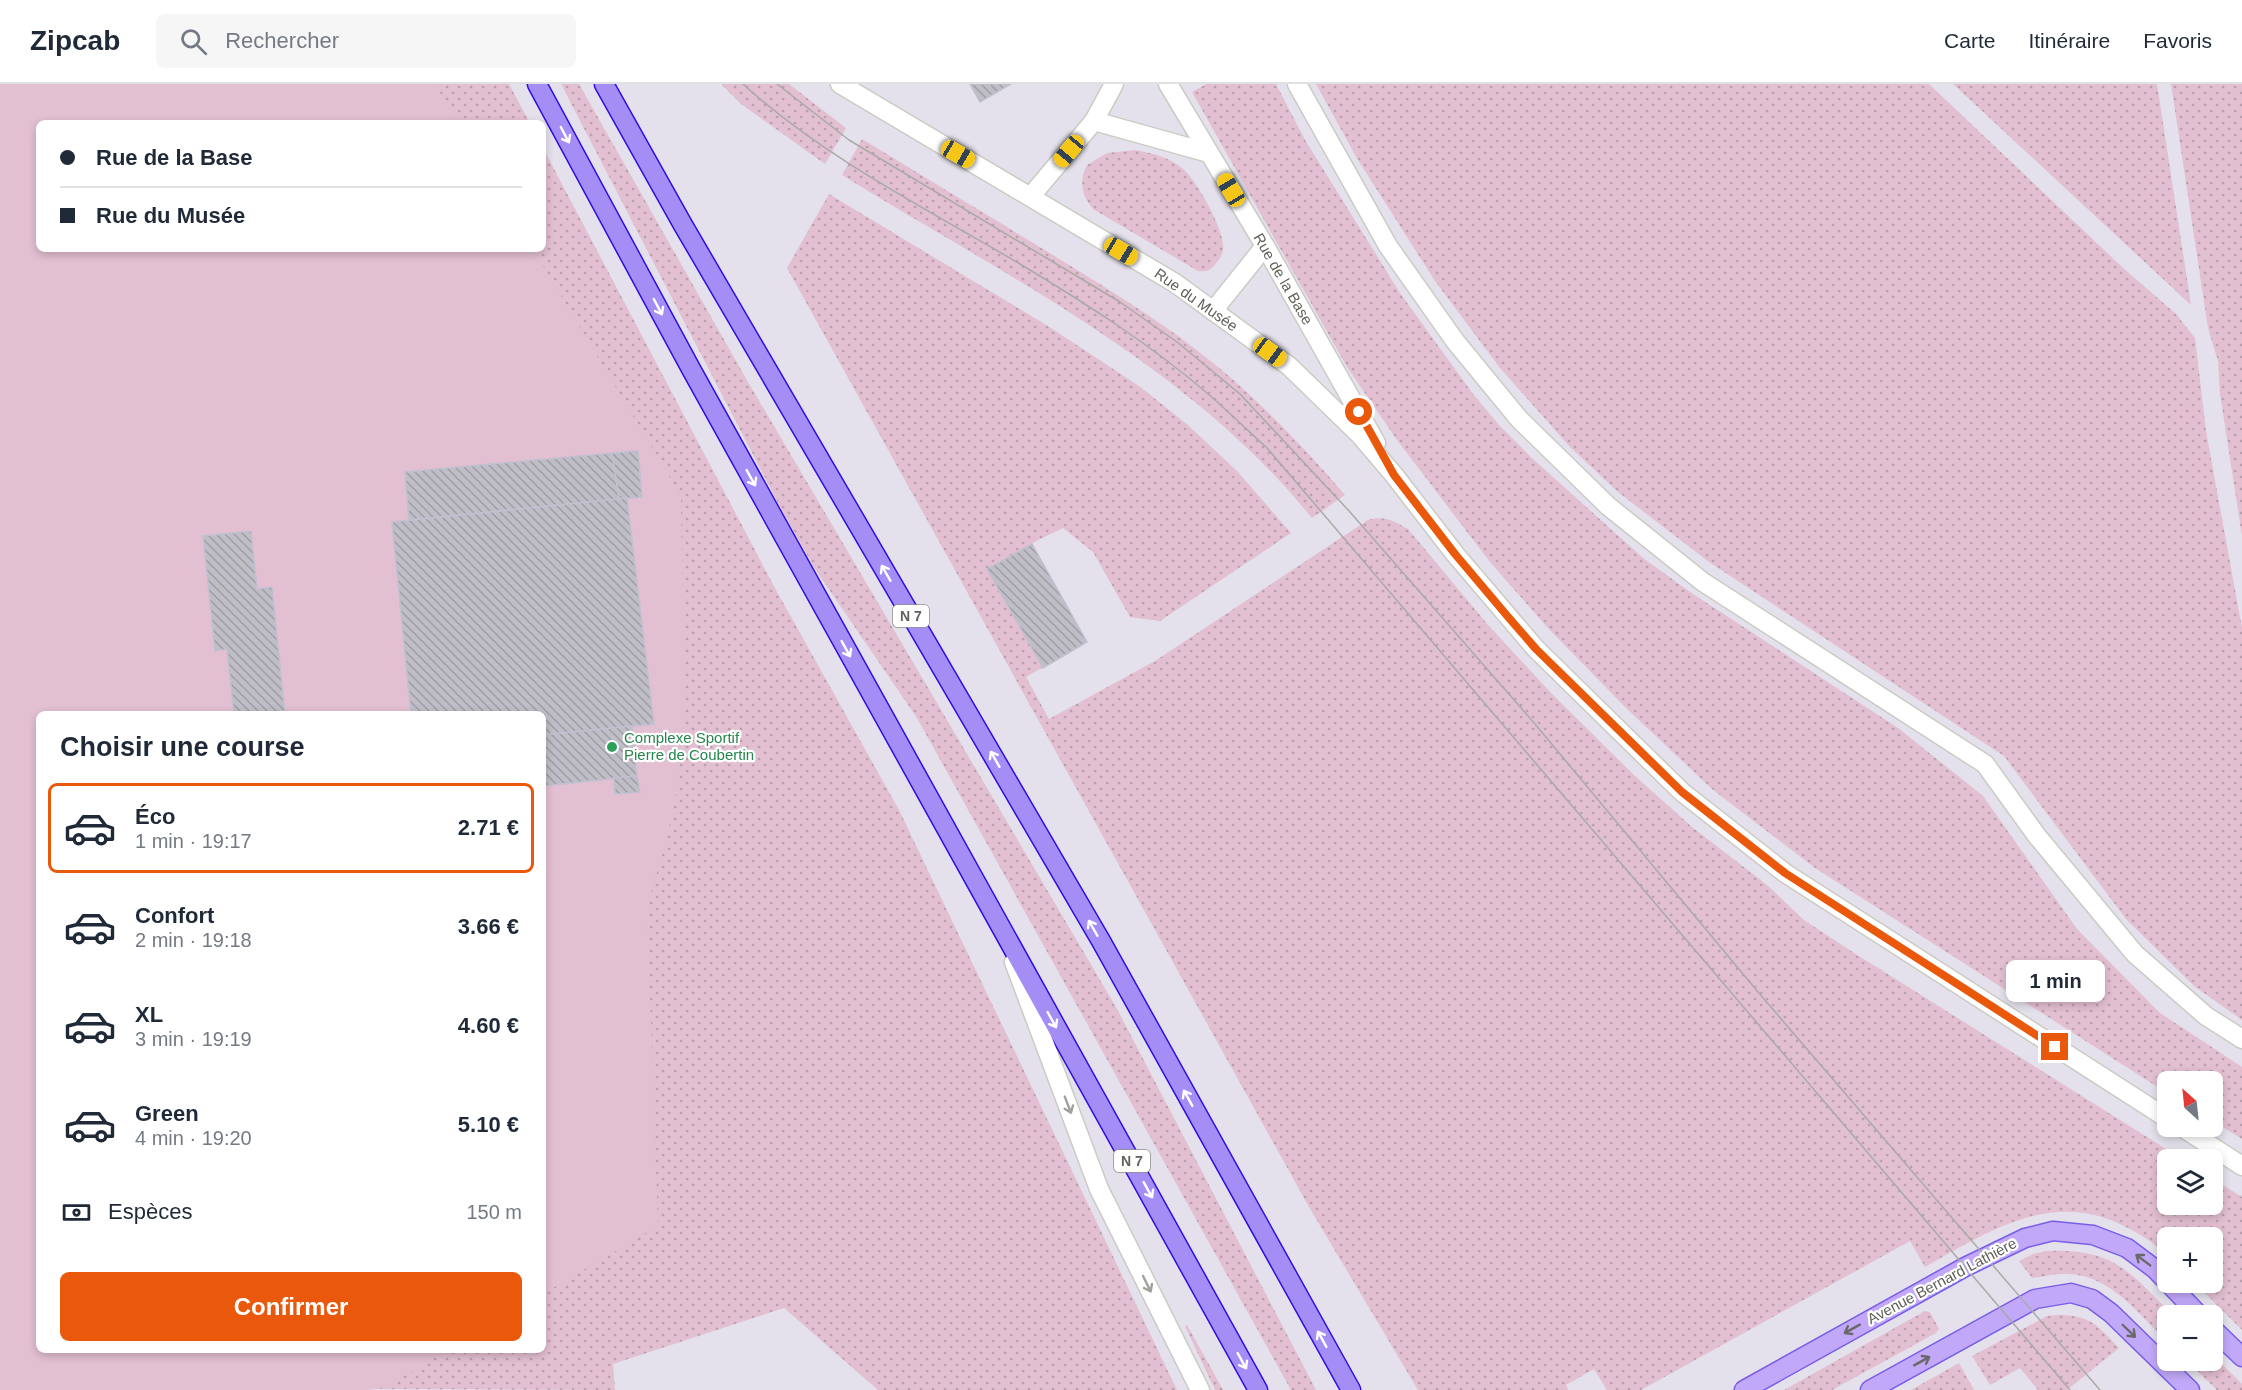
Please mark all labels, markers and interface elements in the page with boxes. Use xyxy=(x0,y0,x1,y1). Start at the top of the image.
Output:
search box xyxy=(156,14,576,68)
text: Zipcab xyxy=(30,25,120,56)
icon: search xyxy=(177,25,210,58)
text: Rechercher xyxy=(225,28,339,53)
text: Carte xyxy=(1944,29,1995,52)
text: Itinéraire xyxy=(2028,29,2110,52)
text: Favoris xyxy=(2143,29,2212,52)
one-way arrow xyxy=(560,126,571,144)
car xyxy=(1051,131,1087,171)
car xyxy=(938,137,978,171)
text: Rue de la Base xyxy=(96,145,253,170)
car xyxy=(1214,170,1248,210)
text: Rue du Musée xyxy=(96,203,245,228)
street label: Rue de la Base xyxy=(1250,230,1316,327)
car xyxy=(1101,234,1141,268)
street label: Rue du Musée xyxy=(1151,265,1241,335)
one-way arrow xyxy=(652,298,664,315)
car xyxy=(1250,334,1290,370)
route start xyxy=(1345,398,1372,425)
one-way arrow xyxy=(745,469,757,486)
one-way arrow xyxy=(880,565,892,582)
road number: N 7 xyxy=(893,605,929,627)
one-way arrow xyxy=(840,640,852,657)
place label: Complexe Sportif Pierre de Coubertin xyxy=(624,729,754,763)
text: Choisir une course xyxy=(60,732,305,762)
marker: Complexe Sportif Pierre de Coubertin xyxy=(605,740,619,754)
one-way arrow xyxy=(989,751,1001,768)
icon: car xyxy=(63,801,117,855)
text: Éco xyxy=(135,804,175,829)
text: 2.71 € xyxy=(458,815,519,840)
text: 1 min · 19:17 xyxy=(135,830,252,852)
icon: car xyxy=(63,900,117,954)
text: Confort xyxy=(135,903,214,928)
text: 3.66 € xyxy=(458,914,519,939)
one-way arrow xyxy=(1087,920,1099,937)
text: 2 min · 19:18 xyxy=(135,929,252,951)
callout: 1 min xyxy=(2006,960,2104,1002)
text: 1 min xyxy=(2029,970,2082,992)
icon: car xyxy=(63,999,117,1053)
text: XL xyxy=(135,1002,163,1027)
one-way arrow xyxy=(1047,1011,1059,1028)
text: 4.60 € xyxy=(458,1013,519,1038)
text: 3 min · 19:19 xyxy=(135,1028,252,1050)
route end xyxy=(2041,1033,2068,1060)
north arrow xyxy=(2157,1071,2223,1137)
map controls xyxy=(2157,1071,2223,1371)
one-way arrow xyxy=(1182,1090,1194,1107)
one-way arrow xyxy=(1063,1096,1074,1114)
icon: car xyxy=(63,1098,117,1152)
text: Green xyxy=(135,1101,199,1126)
text: 5.10 € xyxy=(458,1112,519,1137)
text: 4 min · 19:20 xyxy=(135,1127,252,1149)
button: layers xyxy=(2157,1149,2223,1215)
road number: N 7 xyxy=(1114,1150,1150,1172)
one-way arrow xyxy=(1142,1181,1154,1198)
icon: cash xyxy=(60,1196,93,1229)
text: Espèces xyxy=(108,1199,192,1224)
text: 150 m xyxy=(466,1201,522,1223)
button: + xyxy=(2157,1227,2223,1293)
street label: Avenue Bernard Lathière xyxy=(1864,1234,2019,1327)
one-way arrow xyxy=(2135,1254,2151,1266)
button: Confirmer xyxy=(60,1272,522,1341)
one-way arrow xyxy=(1141,1274,1153,1292)
button: − xyxy=(2157,1305,2223,1371)
one-way arrow xyxy=(1844,1324,1862,1335)
one-way arrow xyxy=(2122,1324,2137,1338)
one-way arrow xyxy=(1316,1331,1328,1348)
one-way arrow xyxy=(1236,1352,1248,1369)
one-way arrow xyxy=(1913,1355,1930,1367)

